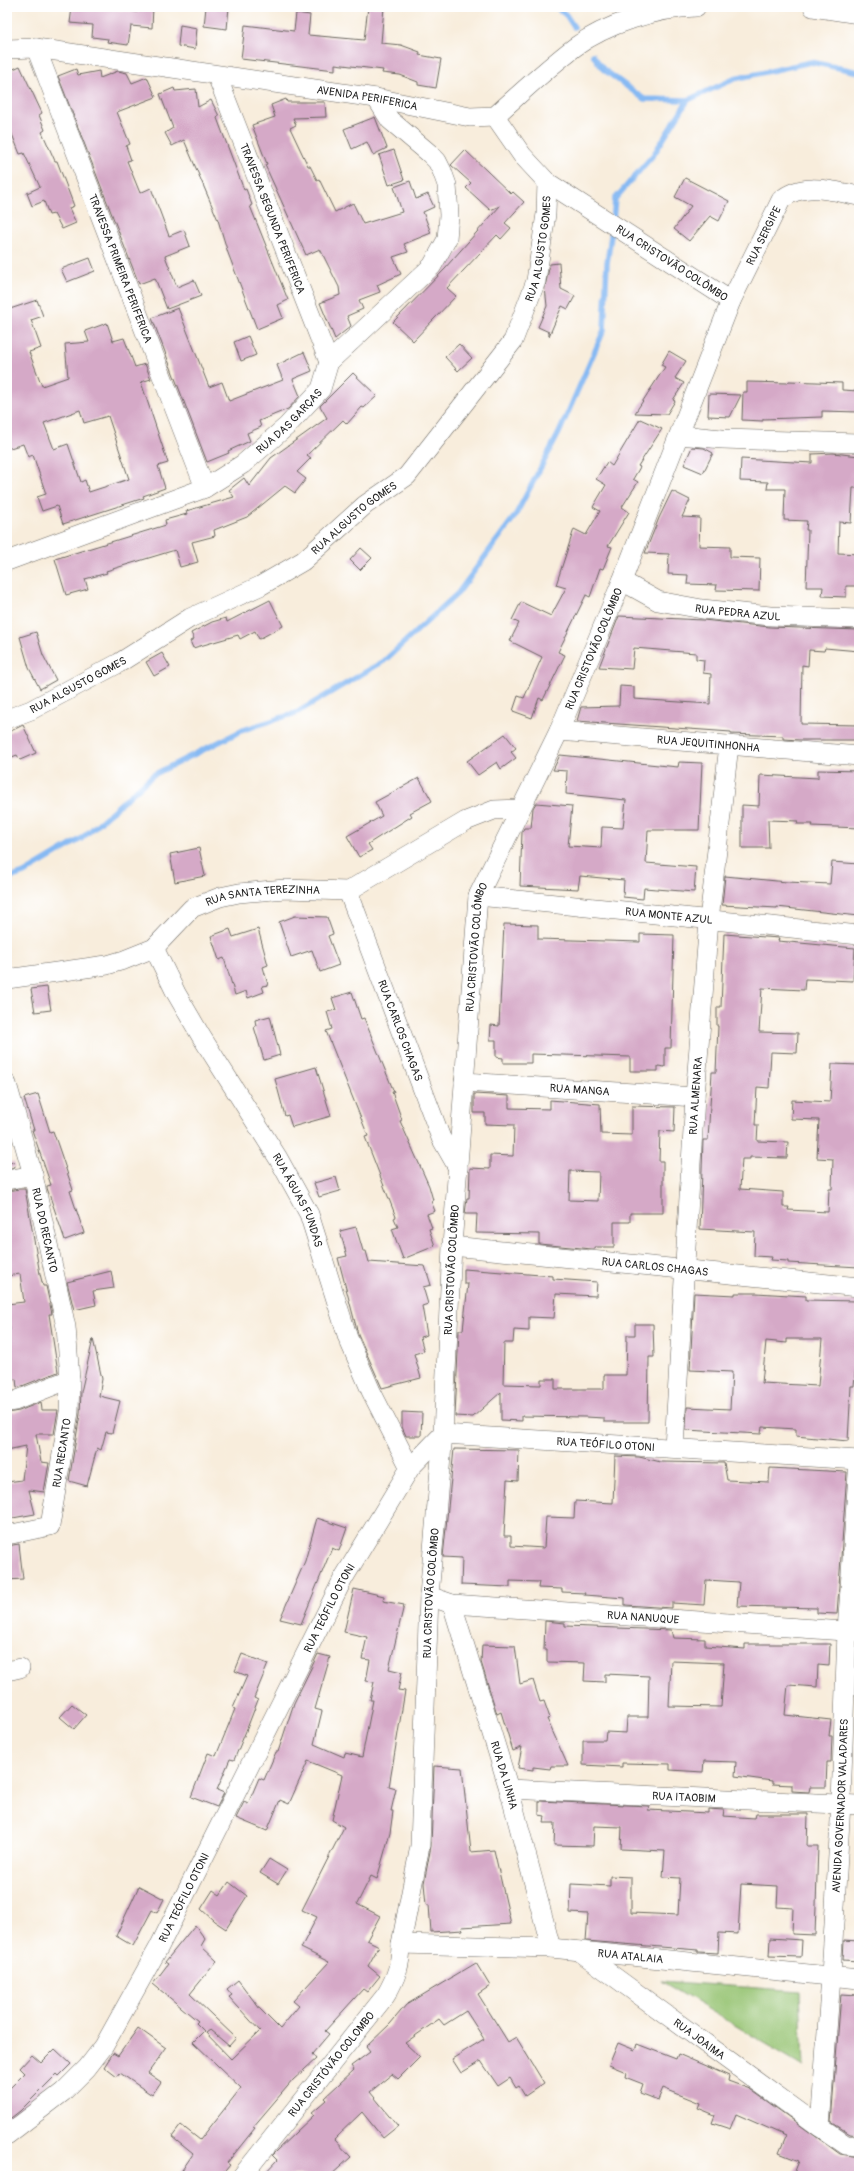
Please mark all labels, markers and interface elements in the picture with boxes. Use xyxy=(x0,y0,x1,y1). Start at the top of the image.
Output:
street label: AVENIDA PERIFERICA xyxy=(316,83,419,113)
street label: TRAVESSA SEGUNDA PERIFERICA xyxy=(237,141,308,296)
street label: TRAVESSA PRIMEIRA PERIFERICA xyxy=(86,192,155,344)
street label: RUA ALGUSTO GOMES xyxy=(522,195,553,303)
street label: RUA SERGIPE xyxy=(743,204,784,267)
street label: RUA CRISTOVÃO COLÔMBO xyxy=(614,222,730,304)
street label: RUA DAS GARÇAS xyxy=(253,386,325,456)
street label: RUA ALGUSTO GOMES xyxy=(308,479,399,557)
street label: RUA CRISTOVÃO COLÔMBO xyxy=(562,586,625,711)
street label: RUA PEDRA AZUL xyxy=(694,601,781,623)
street label: RUA ALGUSTO GOMES xyxy=(28,654,129,716)
street label: RUA JEQUITINHONHA xyxy=(656,733,761,754)
street label: RUA CRISTOVÃO COLÔMBO xyxy=(463,880,490,1012)
street label: RUA SANTA TEREZINHA xyxy=(204,882,320,909)
street label: RUA MONTE AZUL xyxy=(625,905,713,926)
street label: RUA CARLOS CHAGAS xyxy=(376,978,425,1083)
street label: RUA ALMENARA xyxy=(686,1056,705,1135)
street label: RUA MANGA xyxy=(549,1081,610,1098)
street label: RUA ÁGUAS FUNDAS xyxy=(270,1151,326,1249)
street label: RUA DO RECANTO xyxy=(29,1187,60,1274)
street label: RUA CRISTOVÃO COLÔMBO xyxy=(441,1204,462,1335)
street label: RUA CARLOS CHAGAS xyxy=(601,1255,709,1278)
street label: RUA RECANTO xyxy=(50,1418,74,1488)
street label: RUA TEÓFILO OTONI xyxy=(556,1435,655,1454)
street label: RUA CRISTOVÃO COLÔMBO xyxy=(420,1528,441,1659)
street label: RUA TEÓFILO OTONI xyxy=(301,1561,357,1655)
street label: RUA NANUQUE xyxy=(607,1608,680,1626)
street label: AVENIDA GOVERNADOR VALADARES xyxy=(829,1718,850,1893)
street label: RUA DA LINHA xyxy=(488,1739,521,1811)
street label: RUA ITAOBIM xyxy=(652,1789,716,1805)
street label: RUA TEÓFILO OTONI xyxy=(156,1850,212,1944)
street label: RUA ATALAIA xyxy=(597,1946,664,1966)
street label: RUA CRISTÓVÃO COLOMBO xyxy=(285,2009,377,2119)
street label: RUA JOAIMA xyxy=(671,2016,728,2062)

